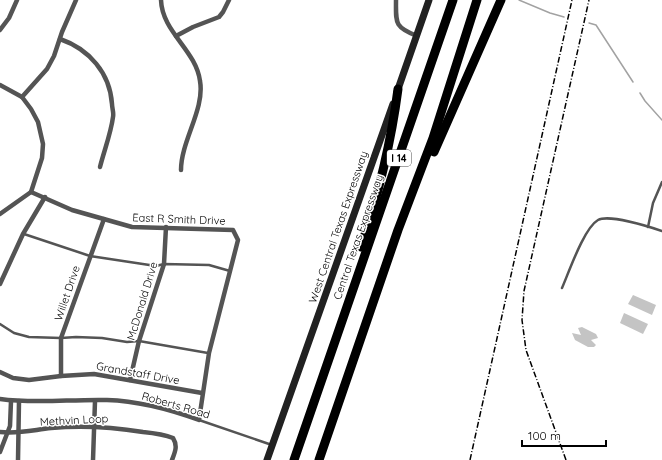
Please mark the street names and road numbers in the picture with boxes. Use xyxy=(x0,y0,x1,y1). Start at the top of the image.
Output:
street label: West Central Texas Expressway xyxy=(306,149,370,305)
road number: I 14 xyxy=(387,150,411,166)
street label: Central Texas Expressway xyxy=(330,173,386,301)
street label: East R Smith Drive xyxy=(132,210,226,228)
street label: McDonald Drive xyxy=(123,260,161,342)
street label: Willet Drive xyxy=(51,264,83,322)
street label: Grandstaff Drive xyxy=(95,359,181,387)
street label: Roberts Road xyxy=(140,389,212,421)
street label: Methvin Loop xyxy=(39,411,109,429)

